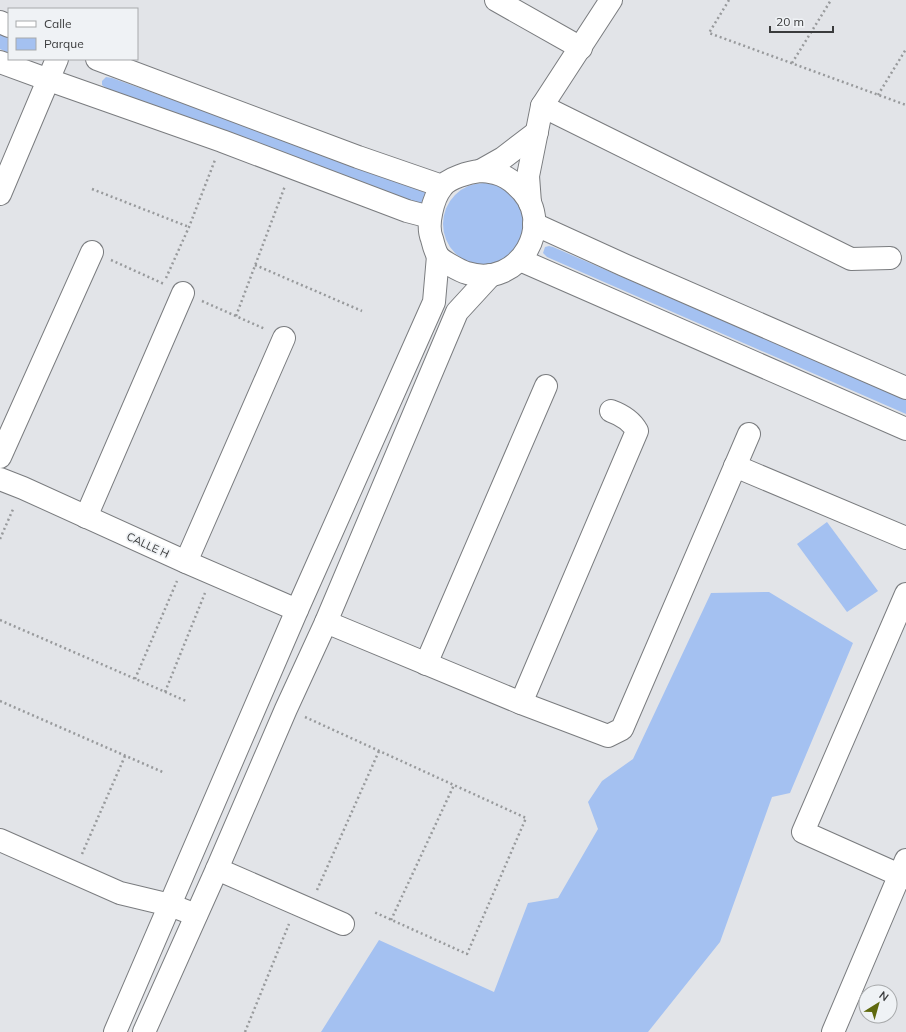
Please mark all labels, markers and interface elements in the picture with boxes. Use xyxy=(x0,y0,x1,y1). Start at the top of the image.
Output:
legend xyxy=(8,8,138,60)
scale bar xyxy=(770,8,833,34)
text: 20 m xyxy=(776,14,804,29)
text: Calle xyxy=(44,16,71,31)
text: Parque xyxy=(44,36,84,51)
street label: CALLE H xyxy=(125,529,171,561)
north arrow xyxy=(858,984,898,1024)
text: N xyxy=(876,988,892,1004)

